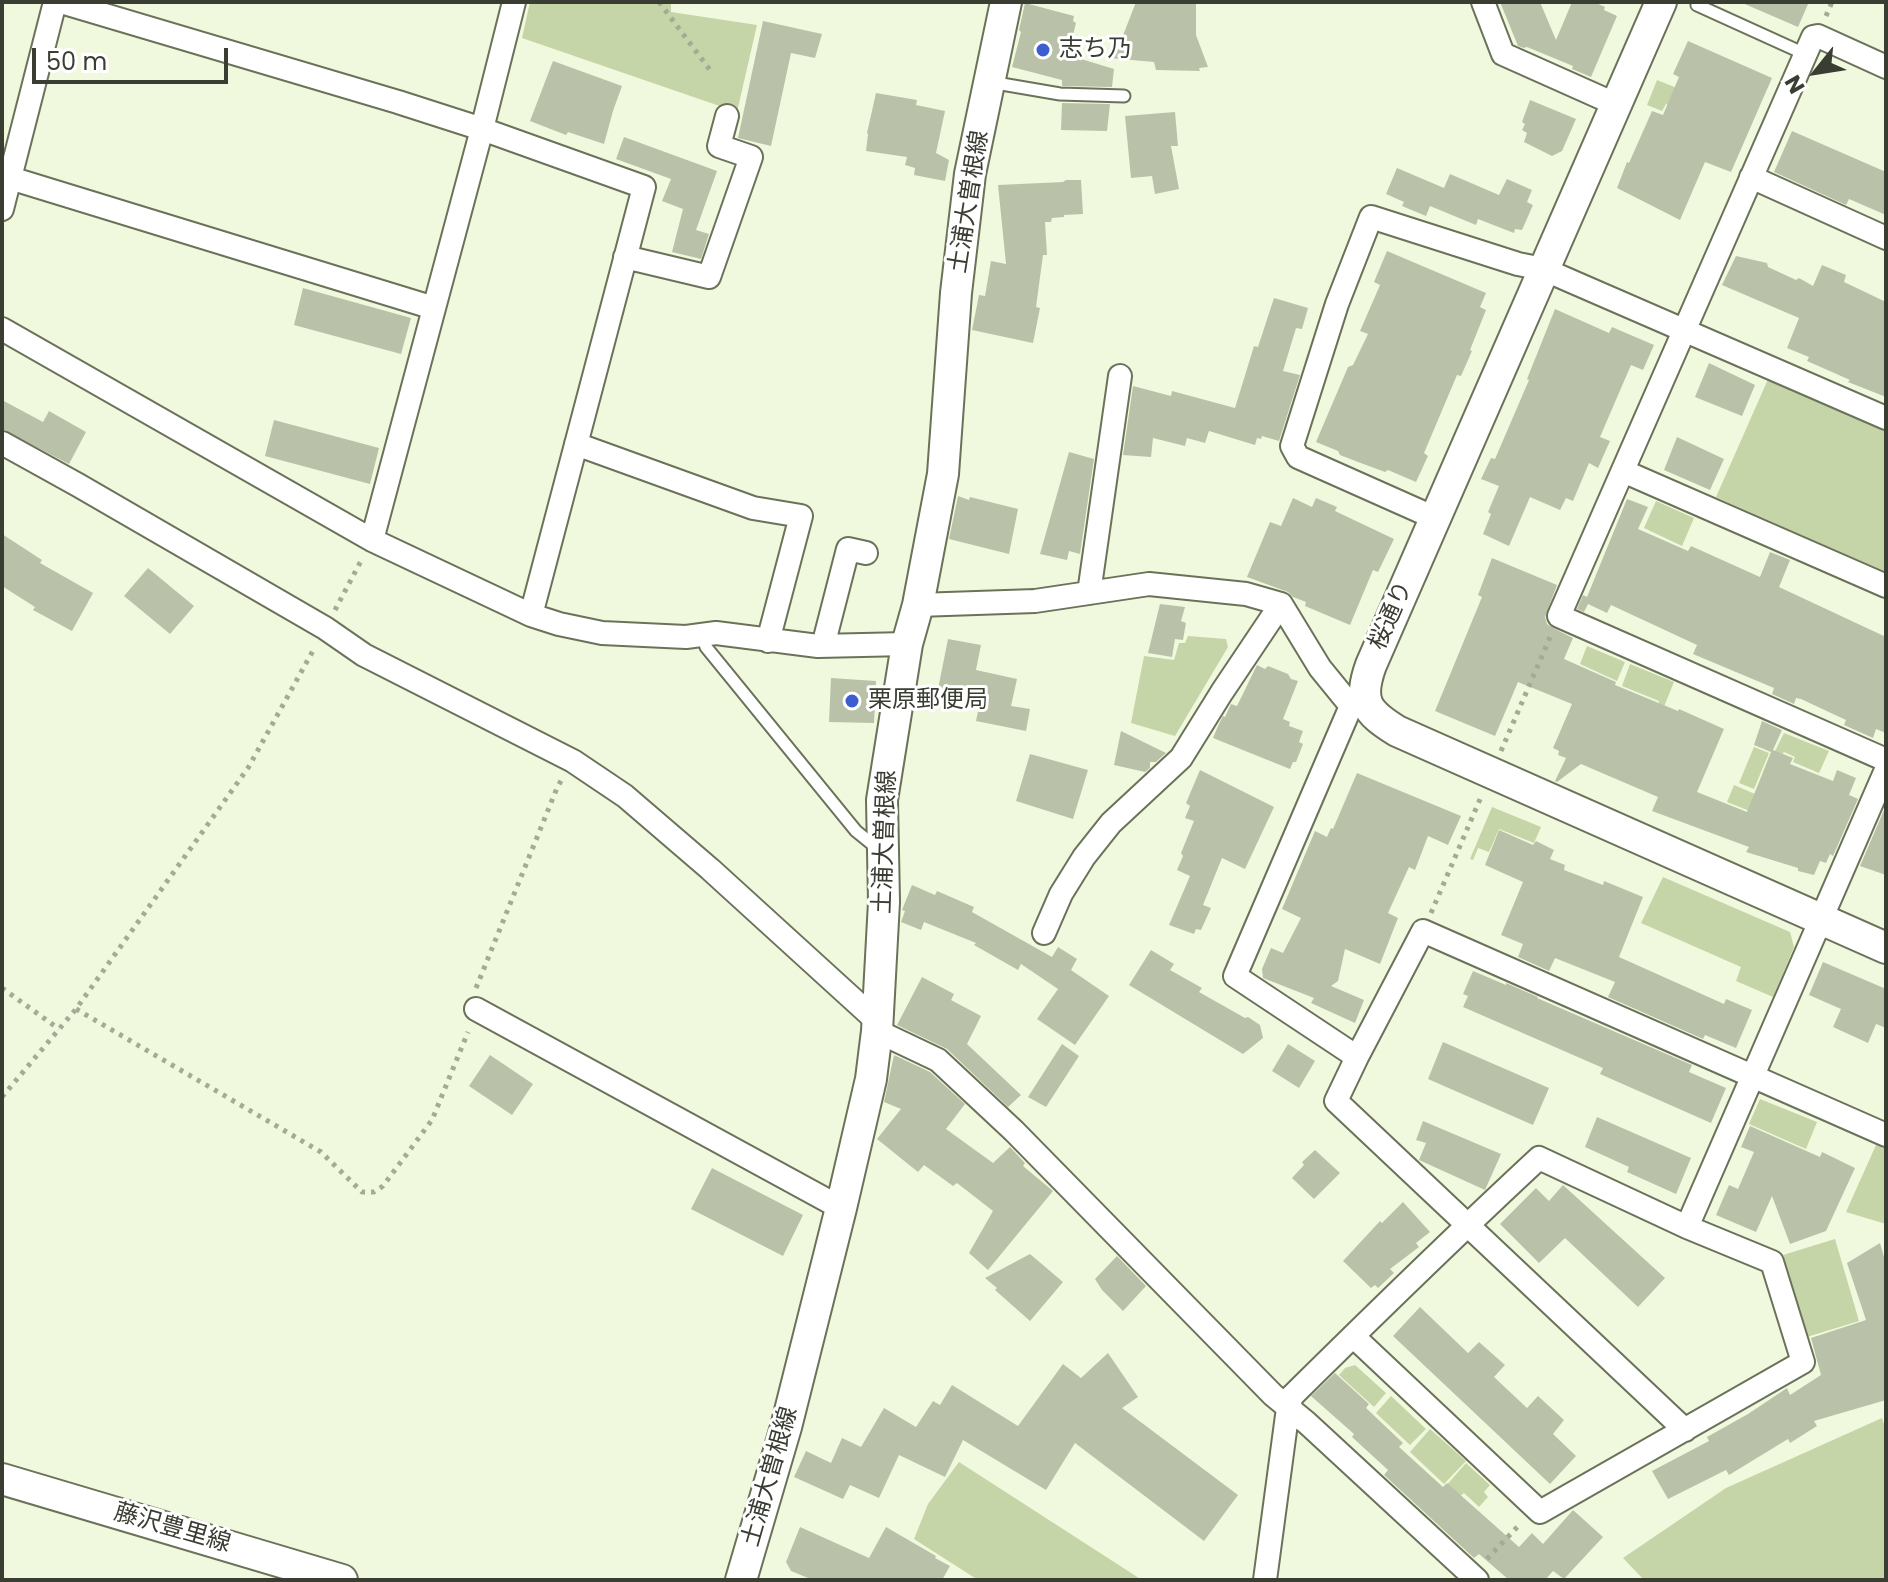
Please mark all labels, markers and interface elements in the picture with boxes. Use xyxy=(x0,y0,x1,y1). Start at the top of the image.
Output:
scale bar xyxy=(36,32,232,82)
north arrow xyxy=(1776,32,1856,112)
place label: 志ち乃 xyxy=(1059,36,1131,64)
marker: 志ち乃 xyxy=(1034,41,1052,59)
text: 50 m xyxy=(46,45,107,78)
text: N xyxy=(1777,69,1812,99)
street label: 土浦大曽根線 xyxy=(945,129,995,275)
street label: 桜通り xyxy=(1364,577,1420,655)
place label: 栗原郵便局 xyxy=(868,687,988,715)
marker: 栗原郵便局 xyxy=(843,692,861,710)
street label: 土浦大曽根線 xyxy=(869,770,903,914)
street label: 土浦大曽根線 xyxy=(737,1404,805,1550)
street label: 藤沢豊里線 xyxy=(110,1499,234,1559)

